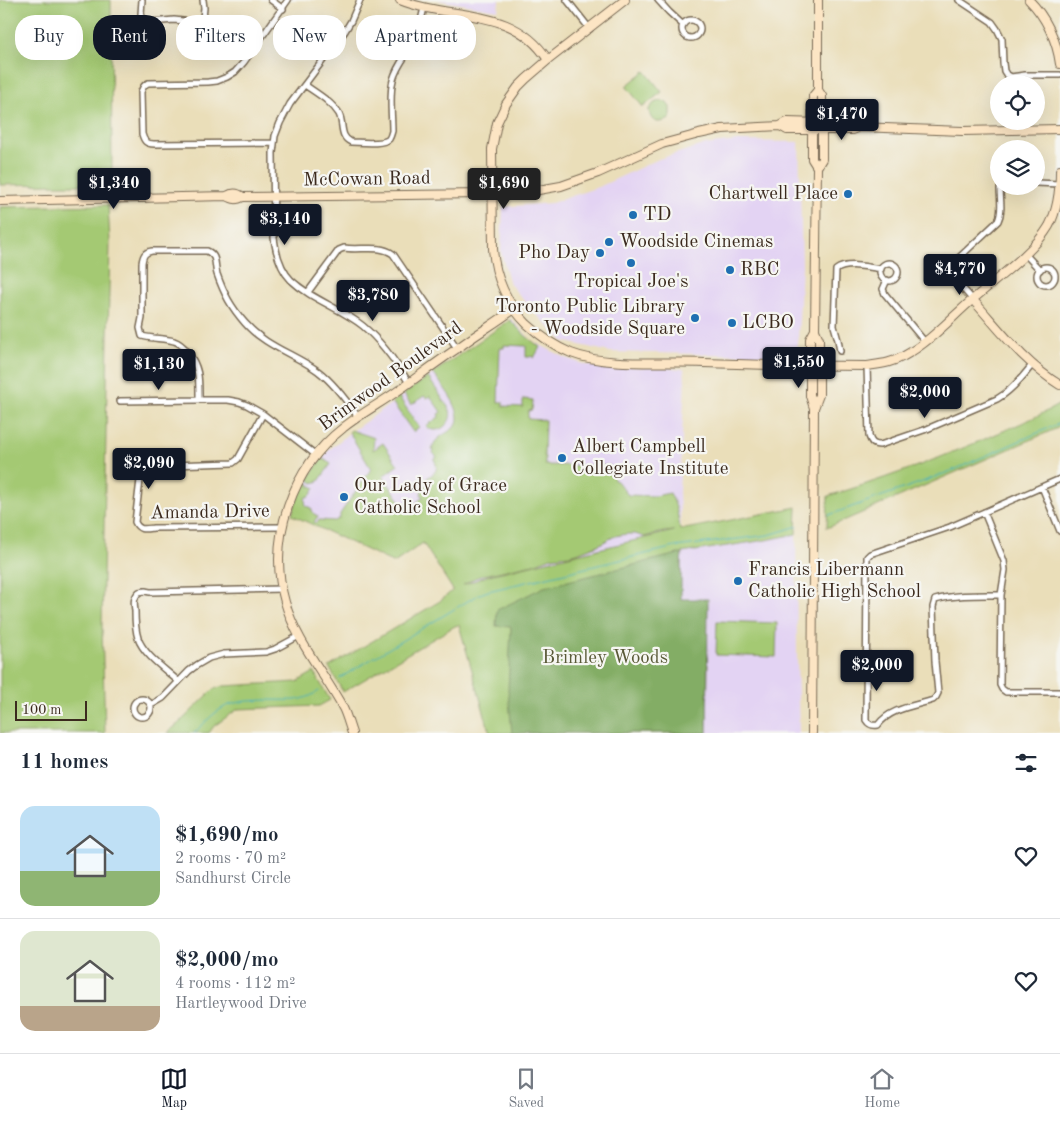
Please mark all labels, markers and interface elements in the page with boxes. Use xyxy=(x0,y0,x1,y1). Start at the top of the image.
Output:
chip: Buy xyxy=(15,15,83,60)
chip: Rent xyxy=(93,15,166,60)
chip: Filters xyxy=(176,15,263,60)
chip: New xyxy=(273,15,346,60)
chip: Apartment xyxy=(356,15,476,60)
map controls xyxy=(990,75,1045,195)
button: locate xyxy=(990,75,1045,130)
pin: $1,470 xyxy=(801,98,883,141)
text: $1,470 xyxy=(817,107,867,123)
button: layers xyxy=(990,140,1045,195)
pin: $1,340 xyxy=(73,168,155,210)
pin: $1,690 xyxy=(463,168,545,210)
street label: McCowan Road xyxy=(303,169,431,191)
text: $1,340 xyxy=(89,176,139,192)
text: $1,690 xyxy=(479,176,529,192)
place label: Chartwell Place xyxy=(708,185,838,204)
marker: Chartwell Place xyxy=(842,188,854,200)
pin: $3,140 xyxy=(244,204,326,246)
place label: TD xyxy=(643,206,671,225)
marker: TD xyxy=(627,209,639,221)
text: $3,140 xyxy=(260,212,310,228)
place label: Woodside Cinemas xyxy=(619,233,773,252)
marker: Woodside Cinemas xyxy=(603,236,615,248)
place label: Pho Day xyxy=(518,244,590,263)
marker: Pho Day xyxy=(594,247,606,259)
pin: $4,770 xyxy=(919,254,1001,296)
marker: Tropical Joe's xyxy=(625,257,637,269)
place label: RBC xyxy=(740,261,779,280)
text: $4,770 xyxy=(935,262,985,278)
marker: RBC xyxy=(724,264,736,276)
place label: Tropical Joe's xyxy=(573,273,689,292)
pin: $3,780 xyxy=(332,280,414,322)
text: $3,780 xyxy=(348,288,398,304)
place label: Toronto Public Library - Woodside Square xyxy=(495,298,685,339)
marker: Toronto Public Library - Woodside Square xyxy=(689,312,701,324)
place label: LCBO xyxy=(742,314,794,333)
marker: LCBO xyxy=(726,317,738,329)
street label: Brimwood Boulevard xyxy=(316,319,466,435)
pin: $1,550 xyxy=(758,346,840,389)
pin: $1,130 xyxy=(118,348,200,391)
text: $1,550 xyxy=(774,355,824,371)
text: $1,130 xyxy=(134,357,184,373)
pin: $2,000 xyxy=(884,376,966,419)
text: $2,000 xyxy=(900,385,950,401)
place label: Albert Campbell Collegiate Institute xyxy=(572,438,729,479)
pin: $2,090 xyxy=(108,448,190,490)
marker: Albert Campbell Collegiate Institute xyxy=(556,452,568,464)
text: $2,090 xyxy=(124,456,174,472)
place label: Our Lady of Grace Catholic School xyxy=(354,477,507,518)
marker: Our Lady of Grace Catholic School xyxy=(338,491,350,503)
street label: Amanda Drive xyxy=(150,502,270,524)
place label: Francis Libermann Catholic High School xyxy=(748,561,921,602)
marker: Francis Libermann Catholic High School xyxy=(732,575,744,587)
park label: Brimley Woods xyxy=(542,649,668,668)
pin: $2,000 xyxy=(836,650,918,692)
text: $2,000 xyxy=(852,658,902,674)
scale bar xyxy=(15,698,88,721)
text: 100 m xyxy=(22,703,61,717)
icon: filters xyxy=(1012,749,1040,777)
text: 11 homes xyxy=(20,752,108,773)
text: $1,690/mo xyxy=(175,825,279,846)
icon: home xyxy=(60,826,120,886)
icon: heart xyxy=(1012,842,1040,870)
text: 2 rooms · 70 m² xyxy=(175,851,286,867)
text: Sandhurst Circle xyxy=(175,871,291,887)
text: $2,000/mo xyxy=(175,950,279,971)
icon: home xyxy=(60,951,120,1011)
icon: heart xyxy=(1012,967,1040,995)
text: 4 rooms · 112 m² xyxy=(175,976,295,992)
text: Hartleywood Drive xyxy=(175,996,307,1012)
tab: Map xyxy=(160,1065,188,1112)
tab: Saved xyxy=(508,1065,544,1112)
tab: Home xyxy=(864,1065,900,1112)

